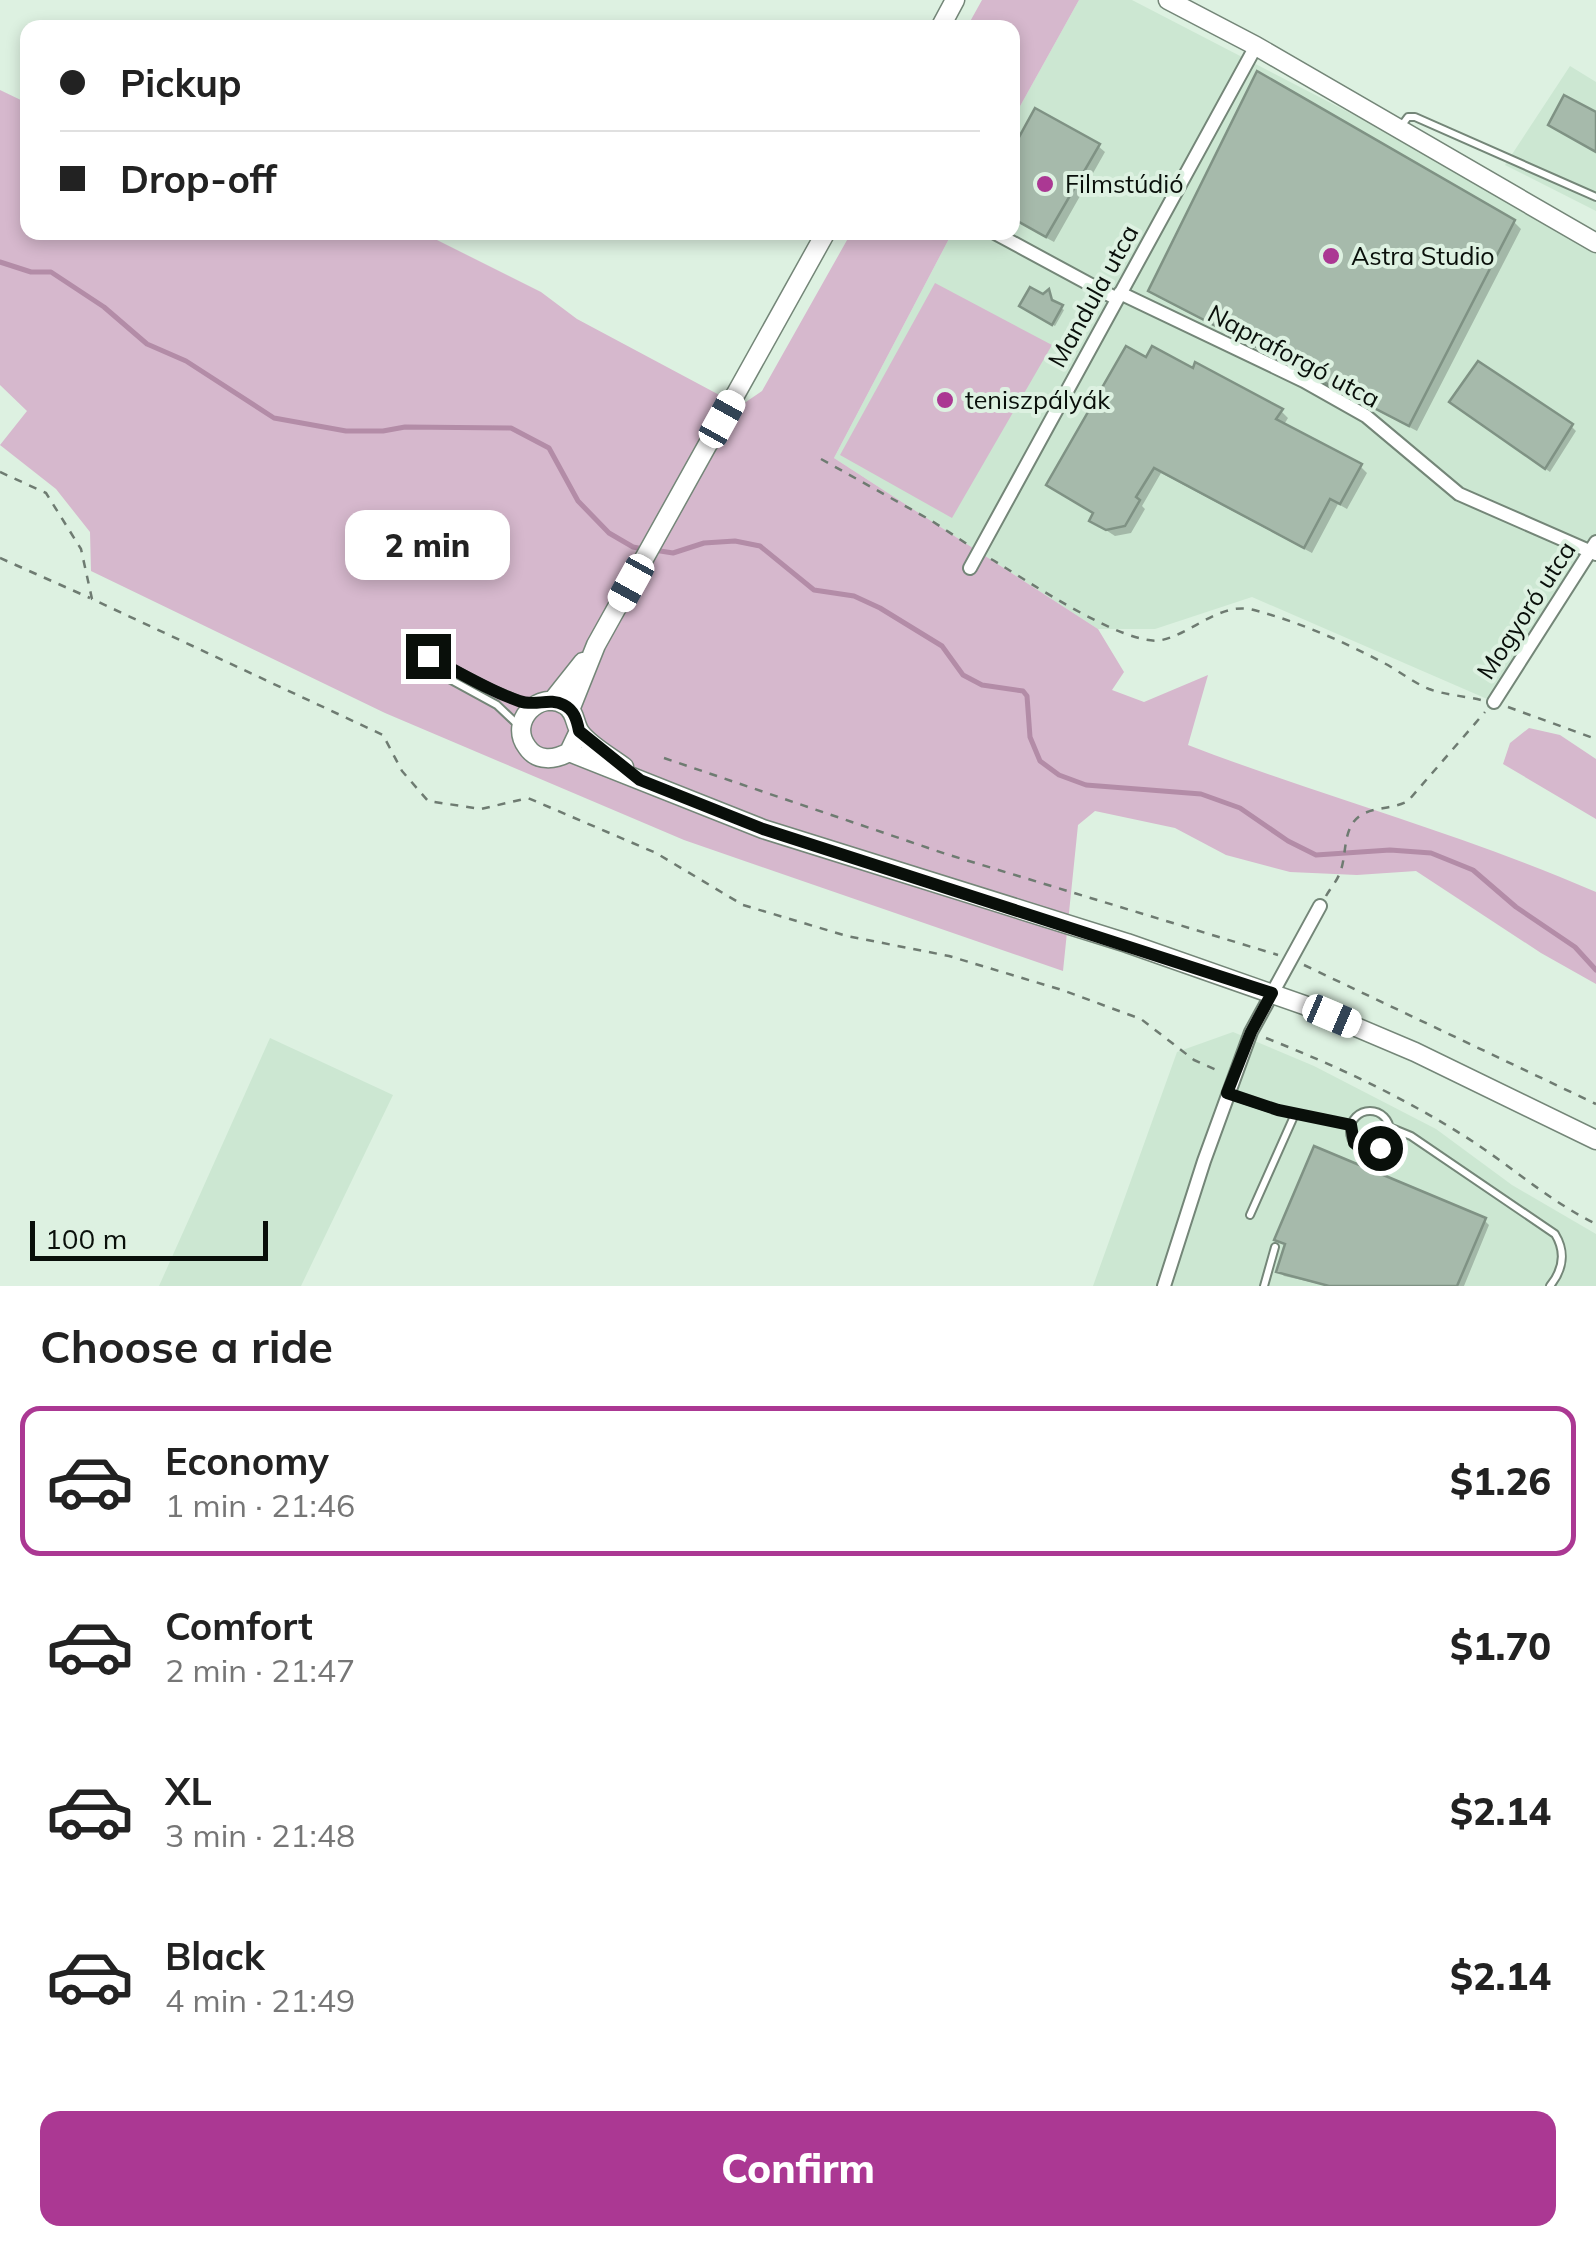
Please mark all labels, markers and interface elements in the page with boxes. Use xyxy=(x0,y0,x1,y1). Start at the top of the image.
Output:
text: Pickup xyxy=(120,59,242,107)
text: Drop-off xyxy=(120,155,277,203)
place label: Filmstúdió xyxy=(1065,168,1184,199)
marker: Filmstúdió xyxy=(1034,173,1056,195)
street label: Mandula utca xyxy=(1041,219,1144,373)
place label: Astra Studio xyxy=(1351,240,1495,271)
marker: Astra Studio xyxy=(1320,245,1342,267)
street label: Napraforgó utca xyxy=(1203,297,1385,414)
place label: teniszpályák xyxy=(965,384,1111,415)
car xyxy=(694,385,750,453)
marker: teniszpályák xyxy=(934,389,956,411)
callout: 2 min xyxy=(346,511,510,581)
text: 2 min xyxy=(385,525,470,565)
street label: Mogyoró utca xyxy=(1469,535,1582,685)
car xyxy=(603,549,659,617)
route end xyxy=(406,634,451,679)
car xyxy=(1299,990,1365,1042)
route start xyxy=(1358,1126,1403,1171)
scale bar xyxy=(30,1216,268,1260)
text: 100 m xyxy=(45,1221,127,1256)
text: Choose a ride xyxy=(40,1318,333,1374)
icon: car xyxy=(45,1436,135,1526)
text: Economy xyxy=(165,1437,329,1485)
text: $1.26 xyxy=(1450,1457,1551,1505)
text: 1 min · 21:46 xyxy=(165,1485,355,1525)
icon: car xyxy=(45,1601,135,1691)
text: Comfort xyxy=(165,1602,313,1650)
text: $1.70 xyxy=(1450,1622,1551,1670)
text: 2 min · 21:47 xyxy=(165,1650,355,1690)
icon: car xyxy=(45,1766,135,1856)
text: XL xyxy=(165,1767,212,1815)
text: $2.14 xyxy=(1450,1787,1551,1835)
text: 3 min · 21:48 xyxy=(165,1815,355,1855)
icon: car xyxy=(45,1931,135,2021)
text: Black xyxy=(165,1932,265,1980)
text: $2.14 xyxy=(1450,1952,1551,2000)
text: 4 min · 21:49 xyxy=(165,1980,355,2020)
button: Confirm xyxy=(40,2111,1556,2226)

